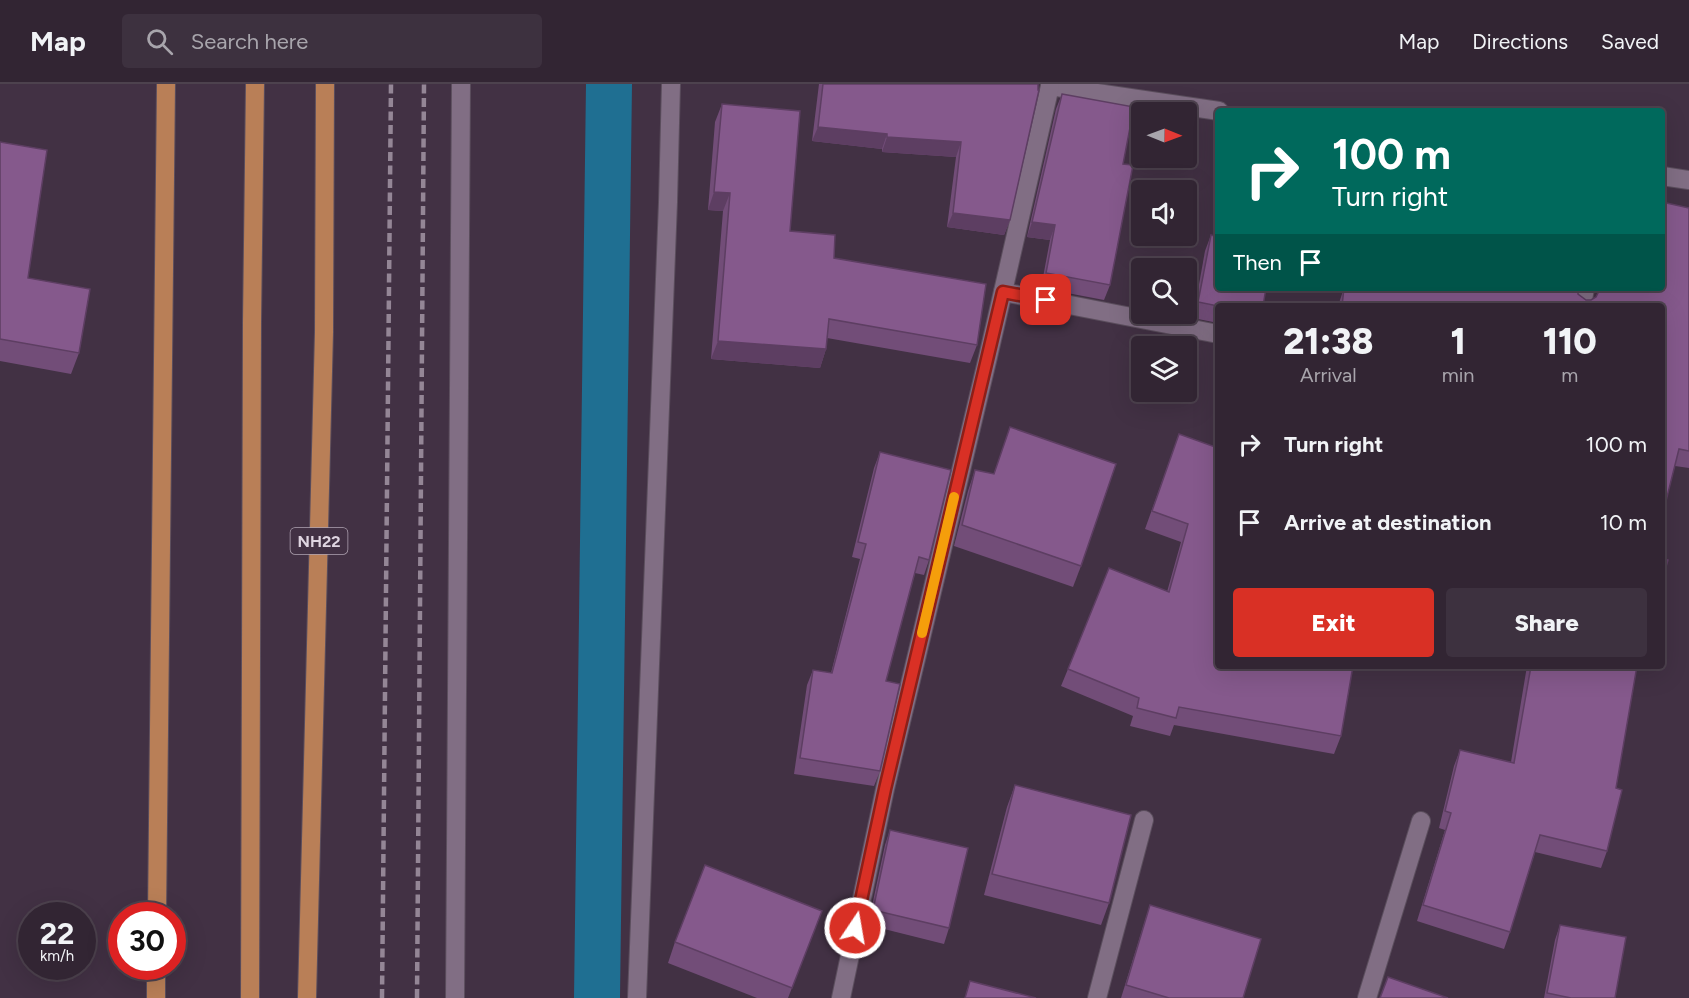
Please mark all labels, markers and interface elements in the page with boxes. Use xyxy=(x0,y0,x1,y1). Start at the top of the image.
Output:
search box xyxy=(122,14,542,68)
text: Map xyxy=(30,24,86,58)
icon: search xyxy=(143,25,176,58)
text: Search here xyxy=(191,28,308,55)
text: Map xyxy=(1398,29,1439,54)
text: Directions xyxy=(1472,29,1568,54)
text: Saved xyxy=(1601,29,1659,54)
north arrow xyxy=(1131,102,1197,168)
map controls xyxy=(1131,102,1197,402)
text: 100 m xyxy=(1332,129,1451,180)
icon: right xyxy=(1233,132,1311,210)
button: sound xyxy=(1131,180,1197,246)
text: Turn right xyxy=(1332,180,1448,213)
icon: arrive xyxy=(1294,246,1327,279)
text: Then xyxy=(1233,249,1282,276)
button: search xyxy=(1131,258,1197,324)
pin xyxy=(1020,274,1071,325)
icon: arrive xyxy=(1029,283,1062,316)
text: 21:38 xyxy=(1283,320,1374,363)
text: 1 xyxy=(1450,320,1466,363)
text: 110 xyxy=(1543,320,1597,363)
button: layers xyxy=(1131,336,1197,402)
text: Arrival xyxy=(1300,363,1357,387)
text: min xyxy=(1442,363,1475,387)
text: m xyxy=(1561,363,1578,387)
icon: right xyxy=(1233,428,1266,461)
text: Turn right xyxy=(1284,431,1383,458)
text: 100 m xyxy=(1586,431,1647,458)
icon: arrive xyxy=(1233,506,1266,539)
text: Arrive at destination xyxy=(1284,509,1492,536)
text: 10 m xyxy=(1600,509,1647,536)
road number: NH22 xyxy=(290,528,348,554)
button: Exit xyxy=(1233,588,1434,657)
button: Share xyxy=(1446,588,1647,657)
position arrow xyxy=(823,896,887,960)
speed limit sign: 30 xyxy=(108,902,186,980)
text: 22 xyxy=(40,915,74,952)
text: km/h xyxy=(40,947,74,965)

